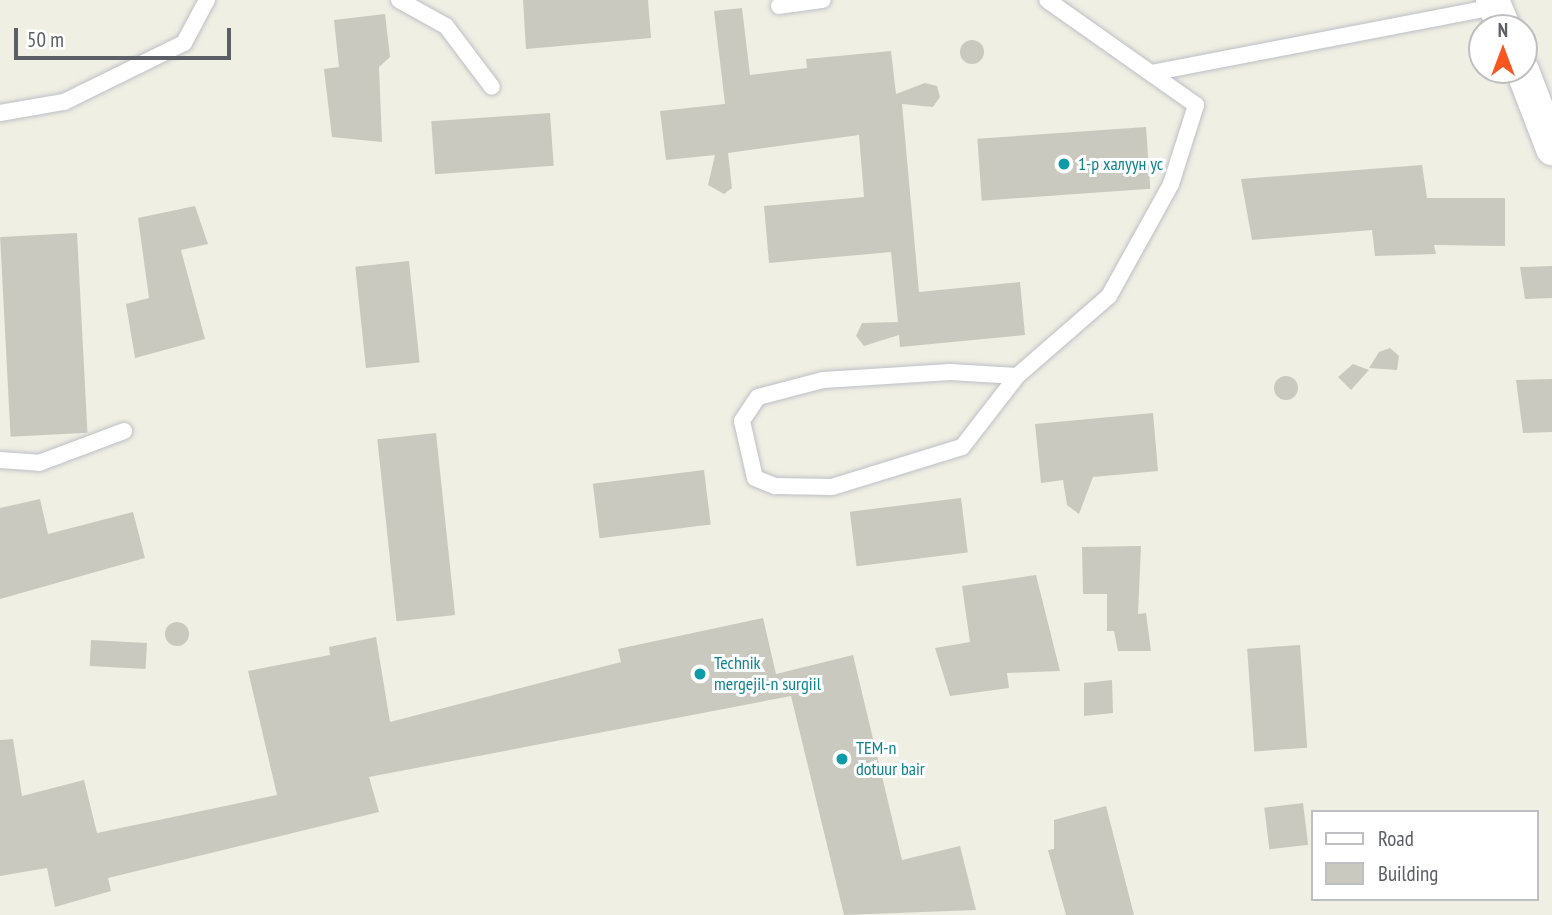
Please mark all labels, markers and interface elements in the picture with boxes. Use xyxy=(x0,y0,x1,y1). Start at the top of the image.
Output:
scale bar xyxy=(18,14,234,58)
north arrow xyxy=(1468,14,1538,84)
text: N xyxy=(1498,18,1508,42)
text: 50 m xyxy=(27,26,64,53)
place label: 1-р халуун ус xyxy=(1078,153,1163,175)
marker: 1-р халуун ус xyxy=(1056,156,1072,172)
place label: Technik mergejil-n surgiil xyxy=(714,653,821,696)
marker: Technik mergejil-n surgiil xyxy=(692,666,708,682)
place label: TEM-n dotuur bair xyxy=(856,738,925,780)
marker: TEM-n dotuur bair xyxy=(834,751,850,767)
legend xyxy=(1310,810,1538,901)
text: Road xyxy=(1378,825,1414,852)
text: Building xyxy=(1378,860,1438,887)

